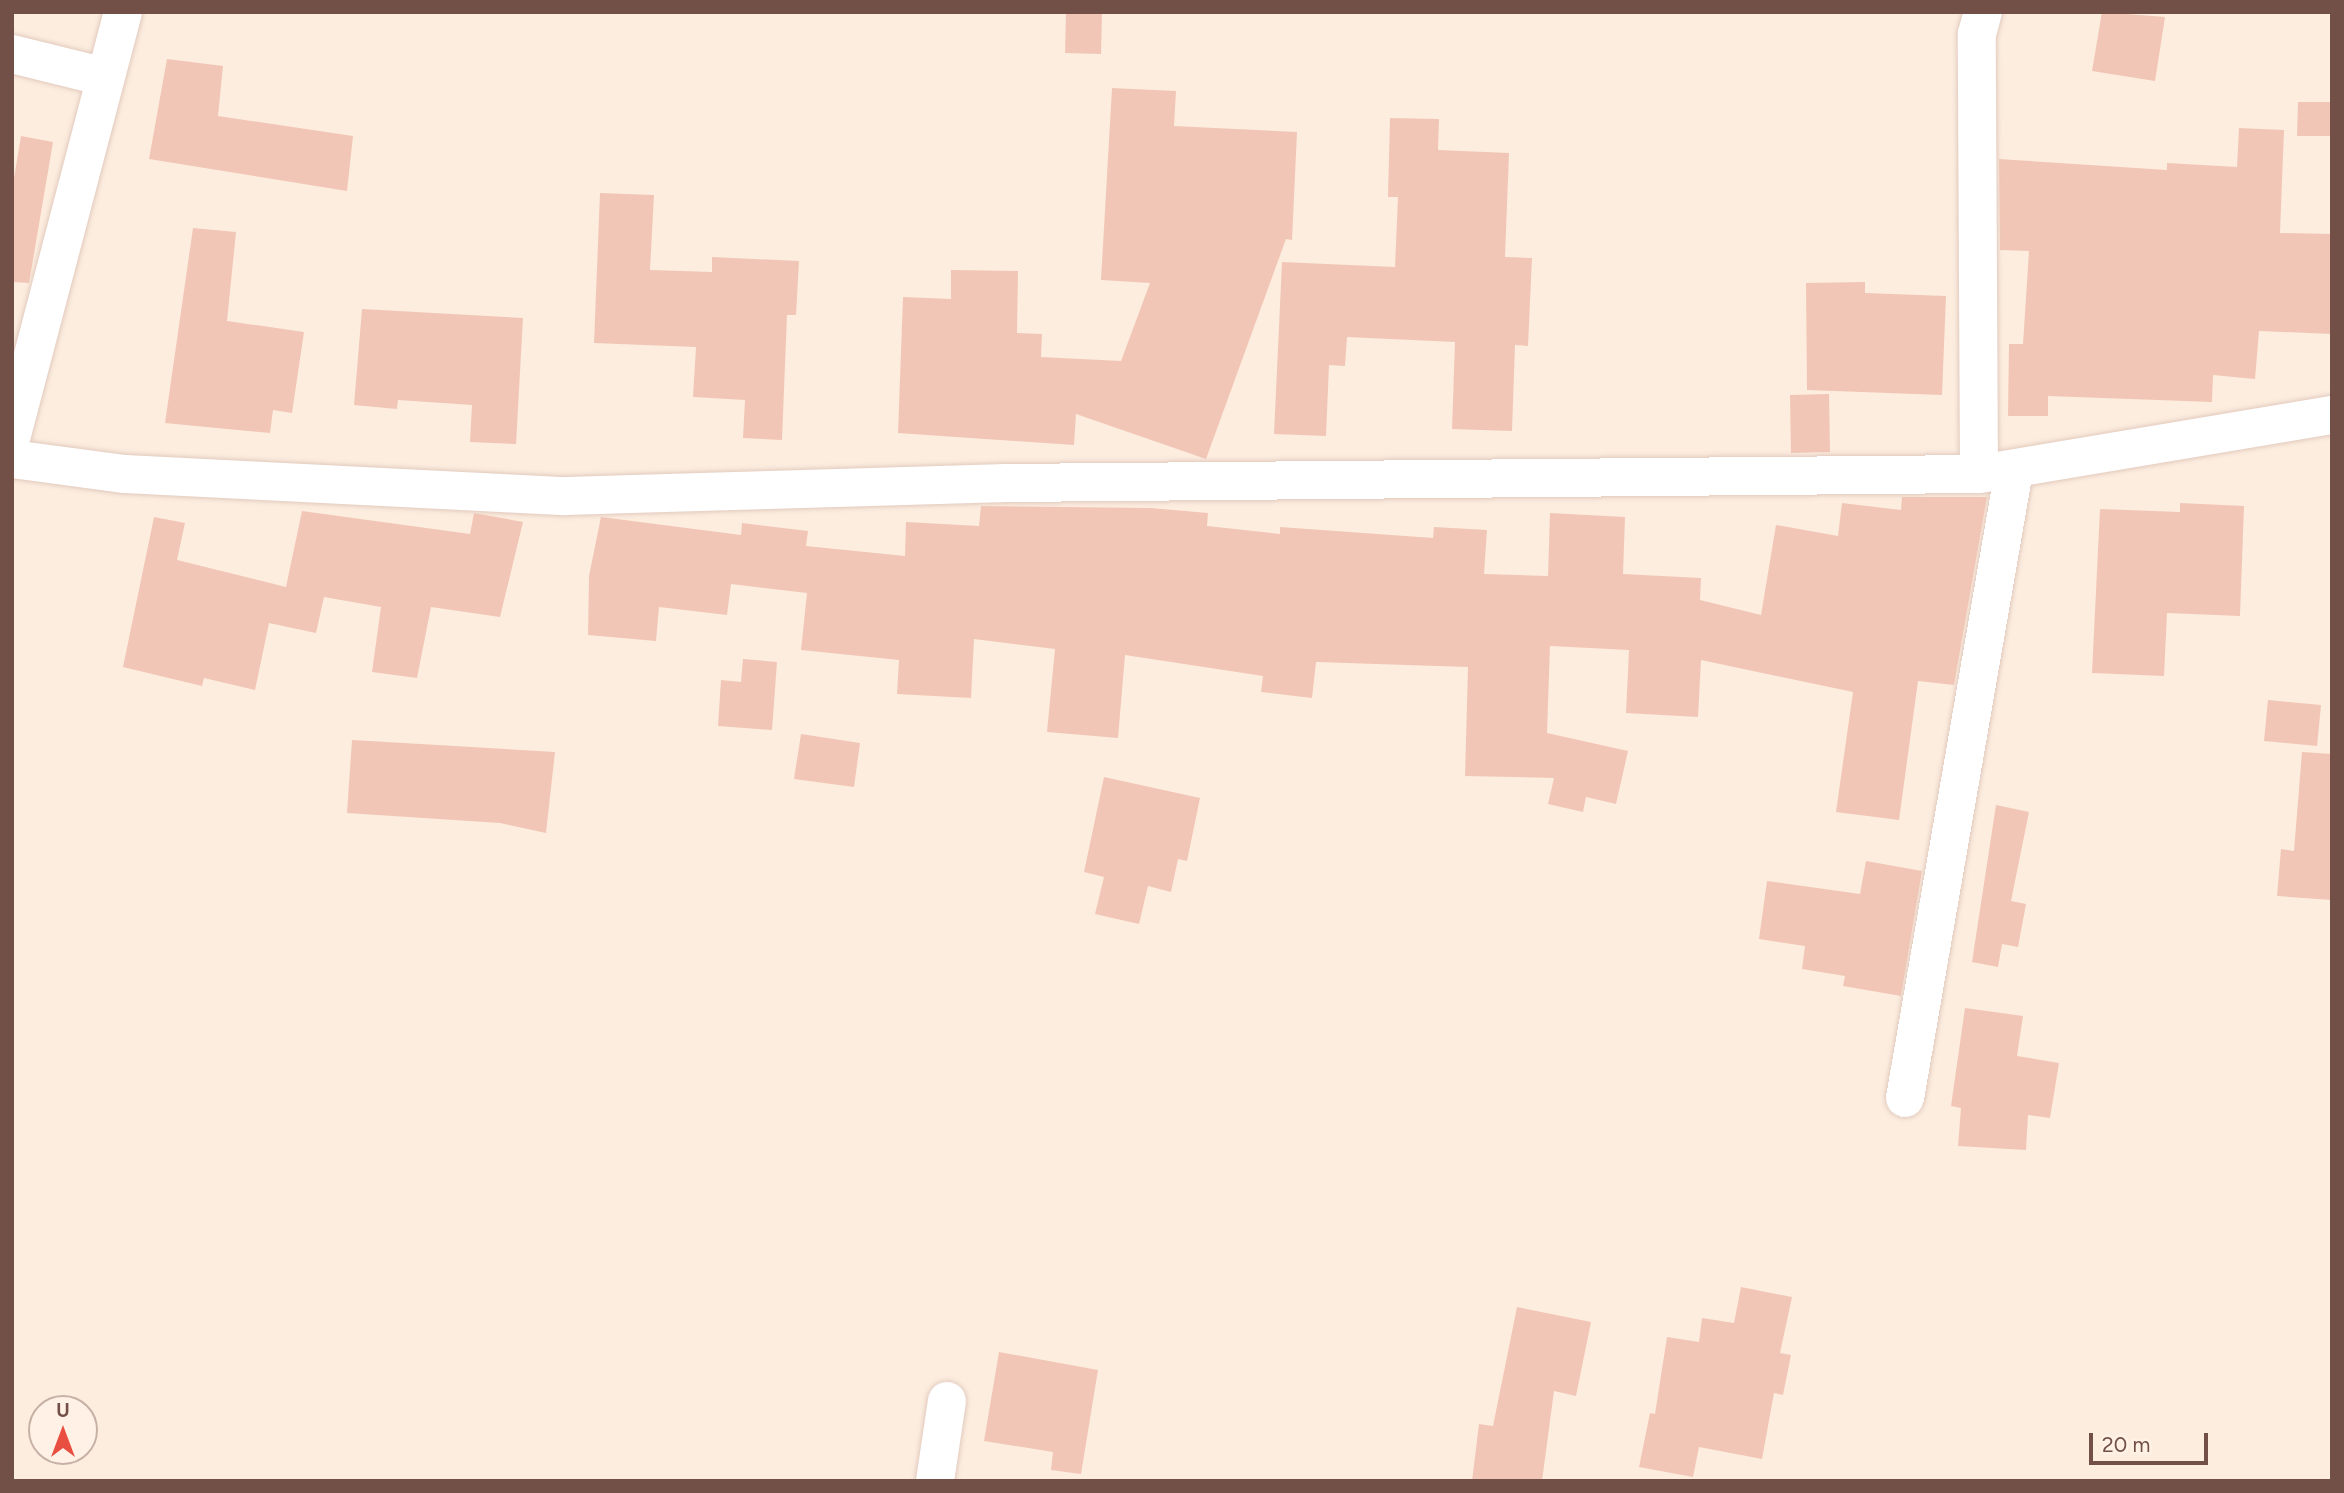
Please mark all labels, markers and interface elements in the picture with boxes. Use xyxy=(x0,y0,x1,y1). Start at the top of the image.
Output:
north arrow xyxy=(28,1395,98,1465)
text: U xyxy=(56,1399,70,1422)
scale bar xyxy=(2092,1420,2211,1464)
text: 20 m xyxy=(2102,1432,2150,1457)

